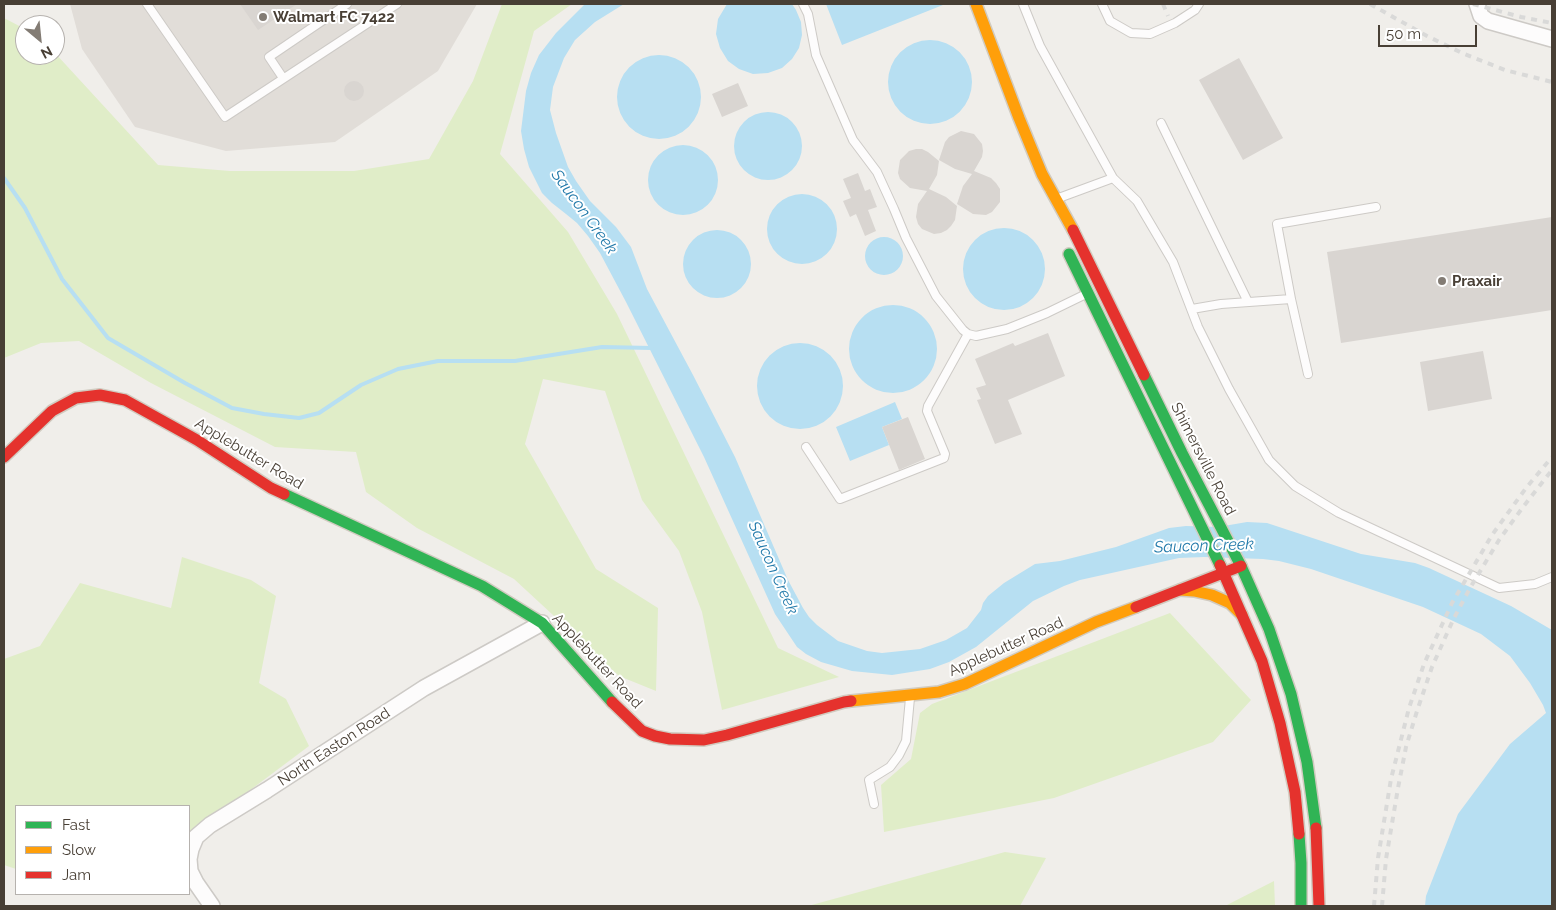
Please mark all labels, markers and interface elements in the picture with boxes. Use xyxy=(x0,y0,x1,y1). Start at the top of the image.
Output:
place label: Walmart FC 7422 xyxy=(273,8,395,26)
marker: Walmart FC 7422 xyxy=(257,11,269,23)
north arrow xyxy=(15,15,65,65)
scale bar xyxy=(1381,15,1480,47)
text: 50 m xyxy=(1386,25,1421,43)
text: N xyxy=(38,43,55,62)
water label: Saucon Creek xyxy=(547,166,621,258)
place label: Praxair xyxy=(1452,272,1502,290)
marker: Praxair xyxy=(1436,275,1448,287)
street label: Shimersville Road xyxy=(1167,400,1239,518)
street label: Applebutter Road xyxy=(191,414,307,494)
water label: Saucon Creek xyxy=(744,518,802,618)
water label: Saucon Creek xyxy=(1154,535,1254,557)
street label: Applebutter Road xyxy=(548,610,646,712)
street label: Applebutter Road xyxy=(946,614,1066,680)
street label: North Easton Road xyxy=(275,704,393,790)
legend xyxy=(15,805,190,895)
text: Fast xyxy=(62,816,90,834)
text: Slow xyxy=(62,841,96,859)
text: Jam xyxy=(62,866,91,884)

